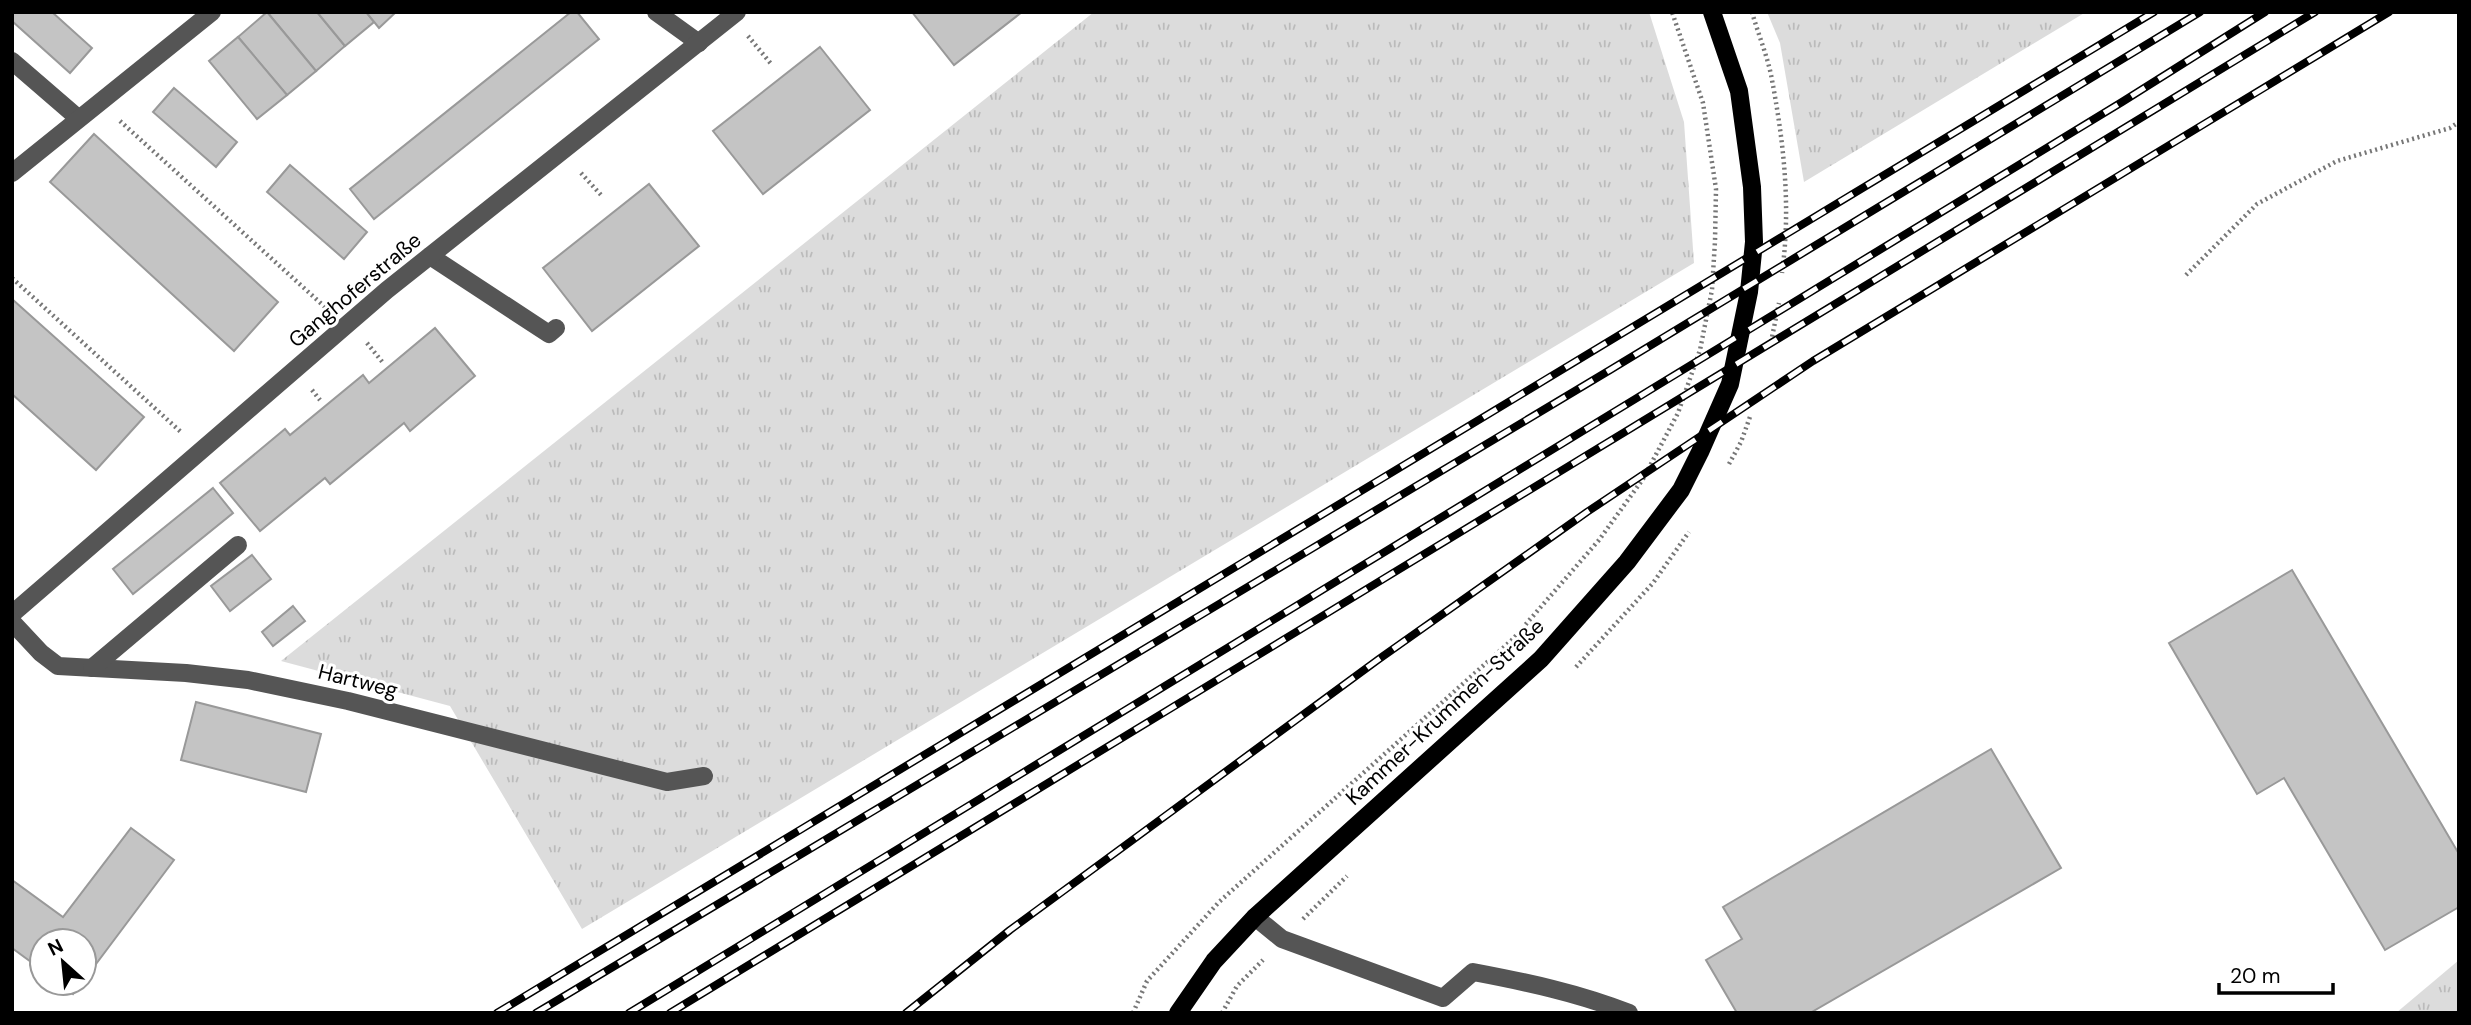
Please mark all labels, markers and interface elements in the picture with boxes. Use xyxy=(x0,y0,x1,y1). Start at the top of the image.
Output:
street label: Ganghoferstraße xyxy=(283,226,427,354)
street label: Kammer-Krummen-Straße xyxy=(1340,612,1550,811)
street label: Hartweg xyxy=(315,658,401,704)
north arrow xyxy=(28,927,98,997)
text: N xyxy=(44,933,67,962)
scale bar xyxy=(2219,951,2333,995)
text: 20 m xyxy=(2230,962,2281,990)

